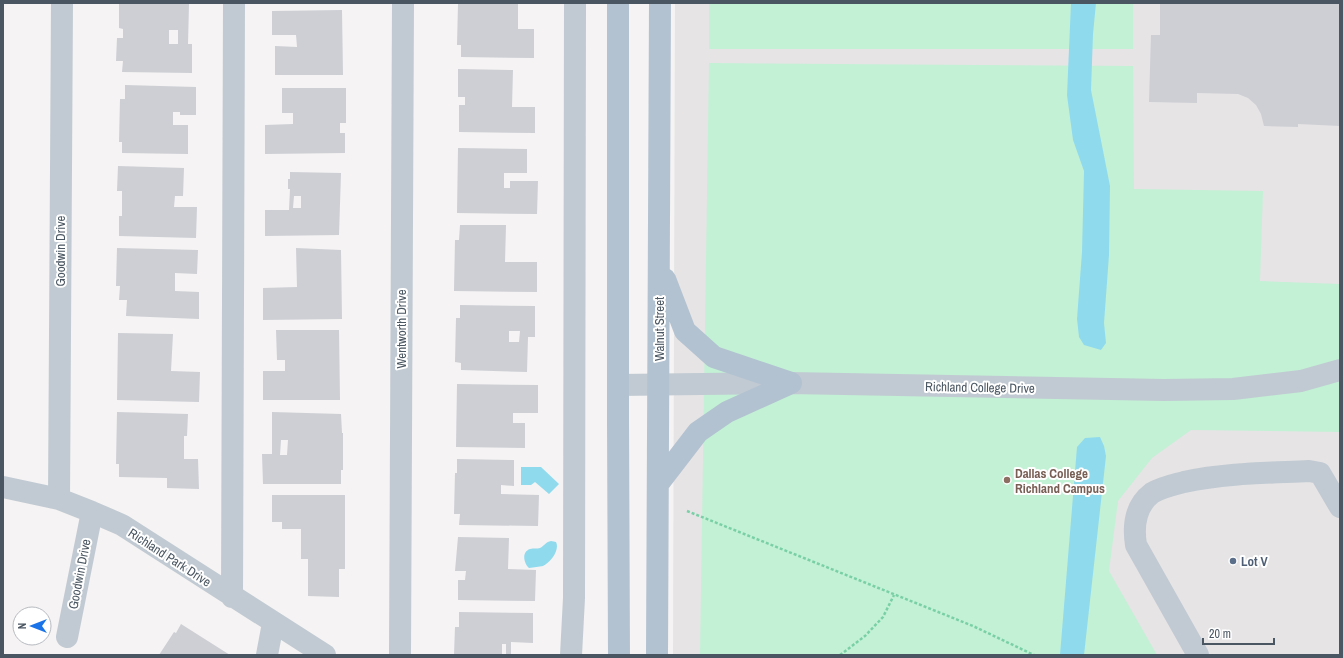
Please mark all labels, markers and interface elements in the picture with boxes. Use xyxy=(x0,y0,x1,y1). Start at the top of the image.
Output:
street label: Goodwin Drive xyxy=(52,215,69,287)
street label: Wentworth Drive xyxy=(393,289,410,369)
street label: Walnut Street xyxy=(651,297,668,361)
street label: Richland College Drive xyxy=(925,378,1035,397)
place label: Dallas College Richland Campus xyxy=(1015,465,1105,497)
marker: Dallas College Richland Campus xyxy=(1002,475,1012,485)
street label: Richland Park Drive xyxy=(125,524,214,591)
street label: Goodwin Drive xyxy=(64,538,95,611)
place label: Lot V xyxy=(1241,553,1269,570)
marker: Lot V xyxy=(1228,556,1238,566)
north arrow xyxy=(12,606,52,646)
scale bar xyxy=(1203,620,1274,646)
text: N xyxy=(15,623,29,629)
text: 20 m xyxy=(1209,626,1231,642)

